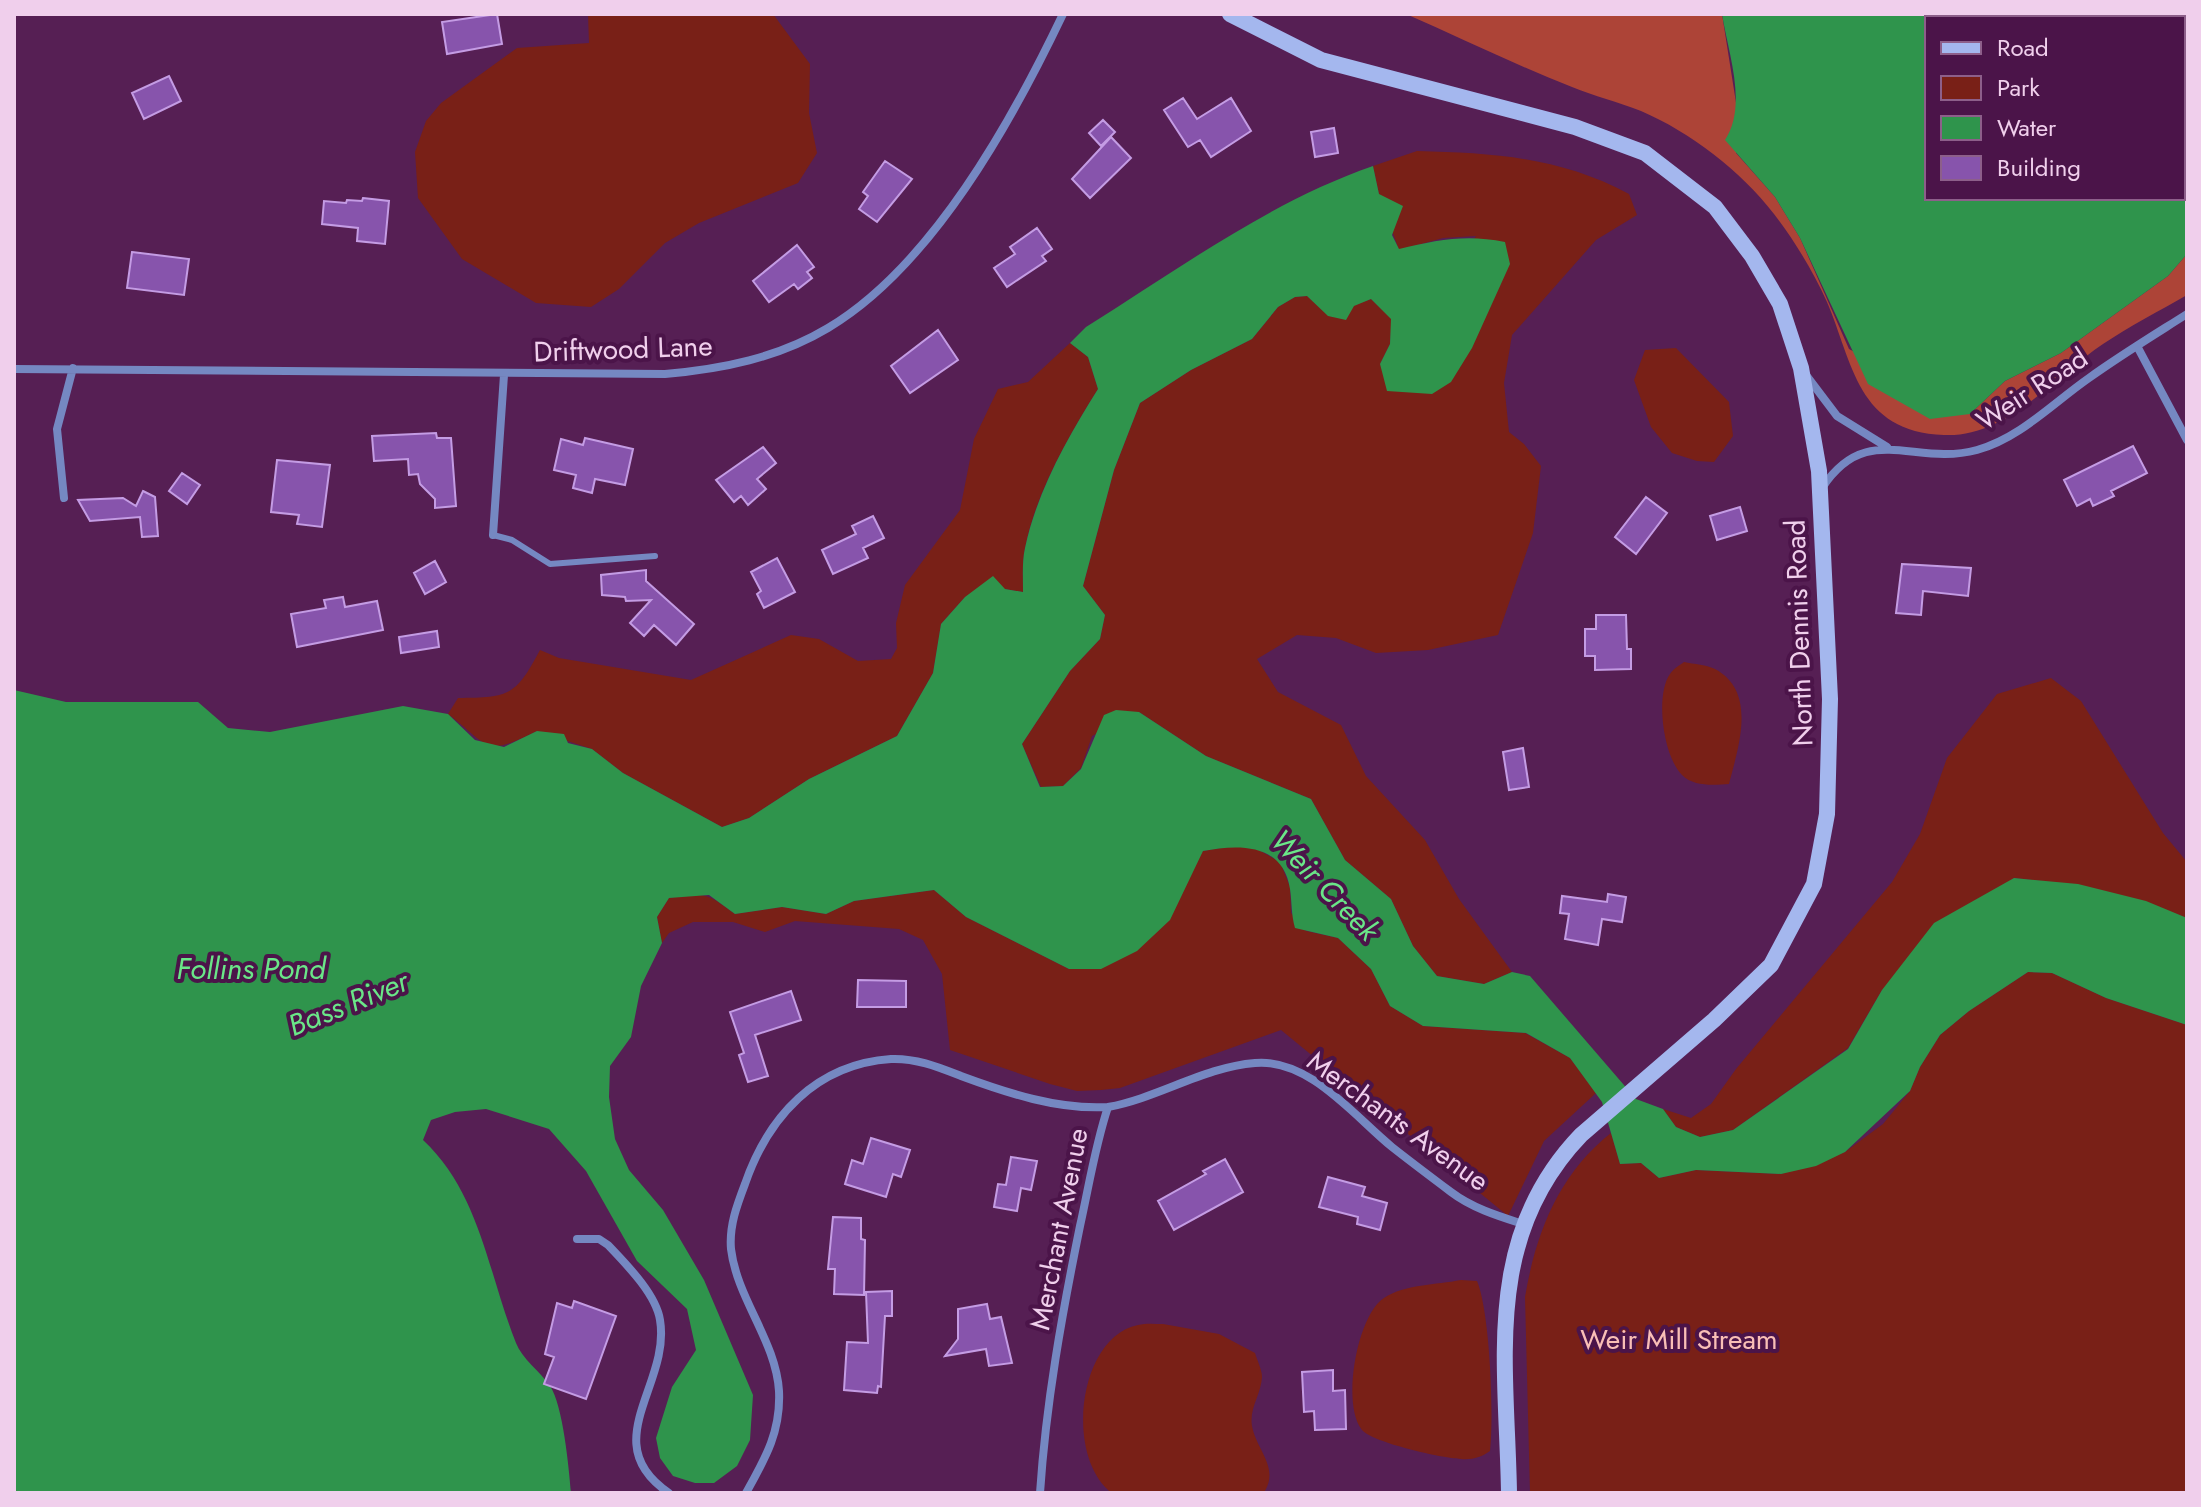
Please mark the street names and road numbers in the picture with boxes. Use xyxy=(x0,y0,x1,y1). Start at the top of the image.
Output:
street label: Driftwood Lane xyxy=(533,325,713,373)
street label: Weir Road xyxy=(1968,338,2096,440)
street label: North Dennis Road xyxy=(1775,519,1823,747)
street label: Merchants Avenue xyxy=(1299,1041,1497,1201)
street label: Merchant Avenue xyxy=(1019,1125,1099,1333)

